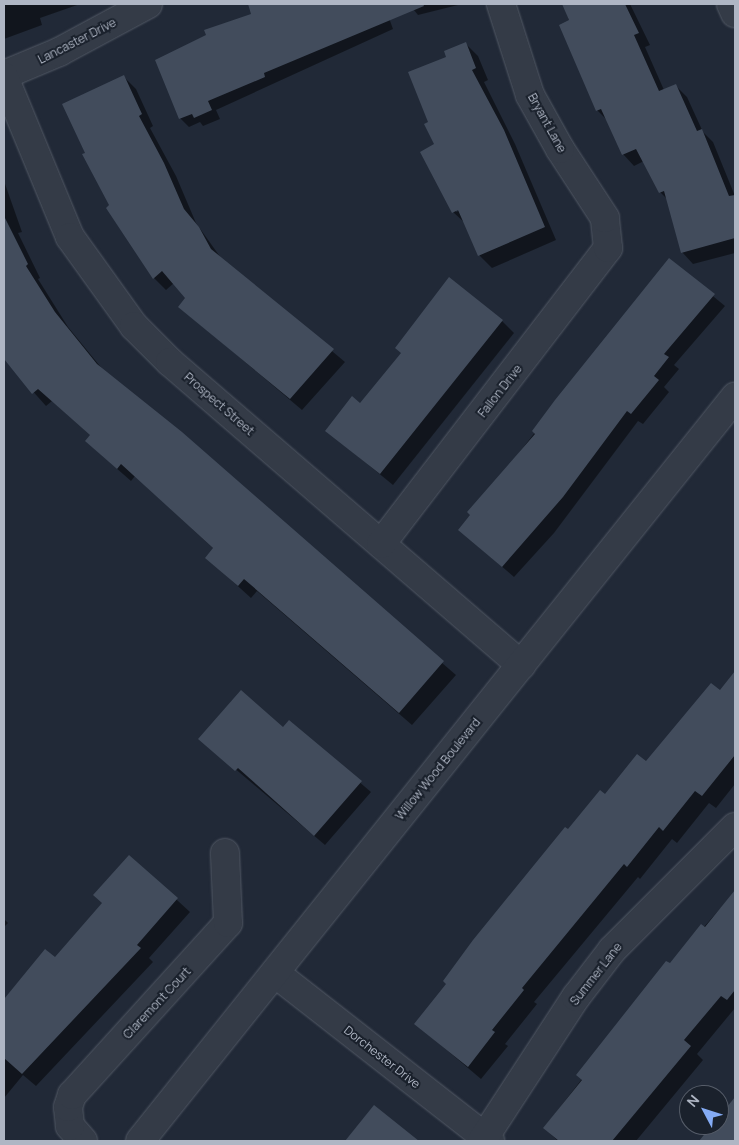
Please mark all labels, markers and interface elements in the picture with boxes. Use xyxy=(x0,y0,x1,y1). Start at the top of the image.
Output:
street label: Lancaster Drive xyxy=(36,15,118,67)
street label: Bryant Lane xyxy=(525,91,569,155)
street label: Fallon Drive xyxy=(475,362,525,420)
street label: Prospect Street xyxy=(181,370,257,438)
street label: Willow Wood Boulevard xyxy=(392,715,484,823)
street label: Summer Lane xyxy=(567,940,625,1008)
street label: Claremont Court xyxy=(120,964,194,1042)
street label: Dorchester Drive xyxy=(341,1023,423,1091)
north arrow xyxy=(679,1085,729,1135)
text: N xyxy=(682,1091,703,1111)

